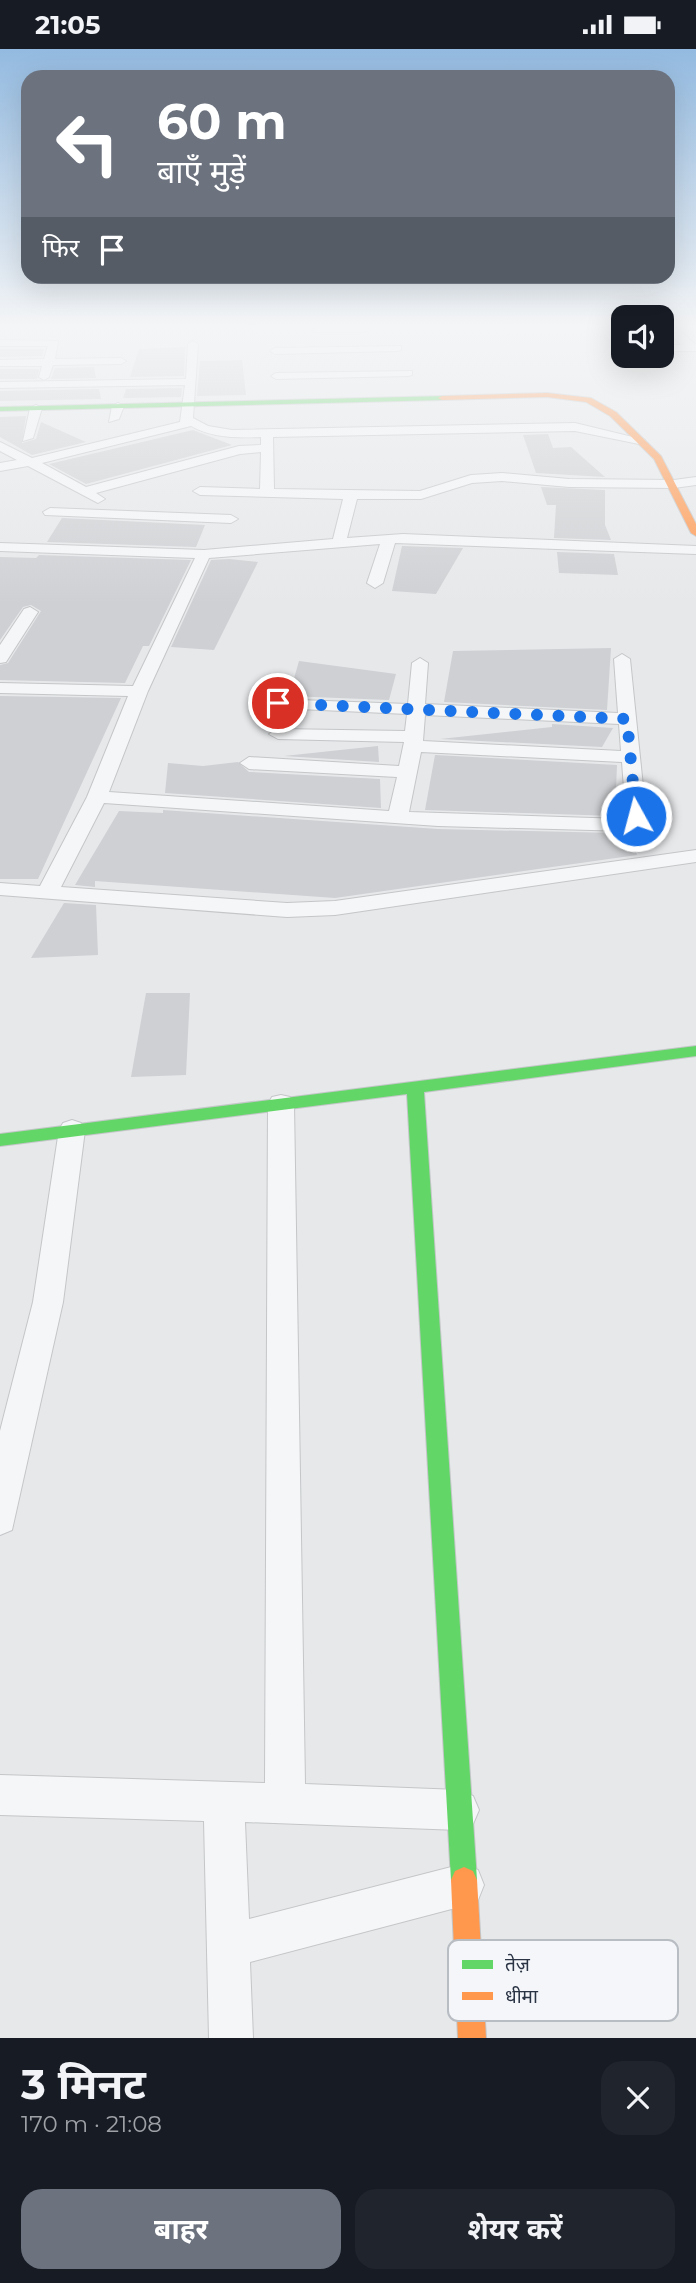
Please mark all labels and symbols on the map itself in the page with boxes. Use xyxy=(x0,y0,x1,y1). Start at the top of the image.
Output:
pin xyxy=(248,673,308,733)
position arrow xyxy=(599,779,673,853)
legend xyxy=(448,1940,678,2021)
text: तेज़ xyxy=(505,1953,531,1976)
text: धीमा xyxy=(505,1985,539,2008)

